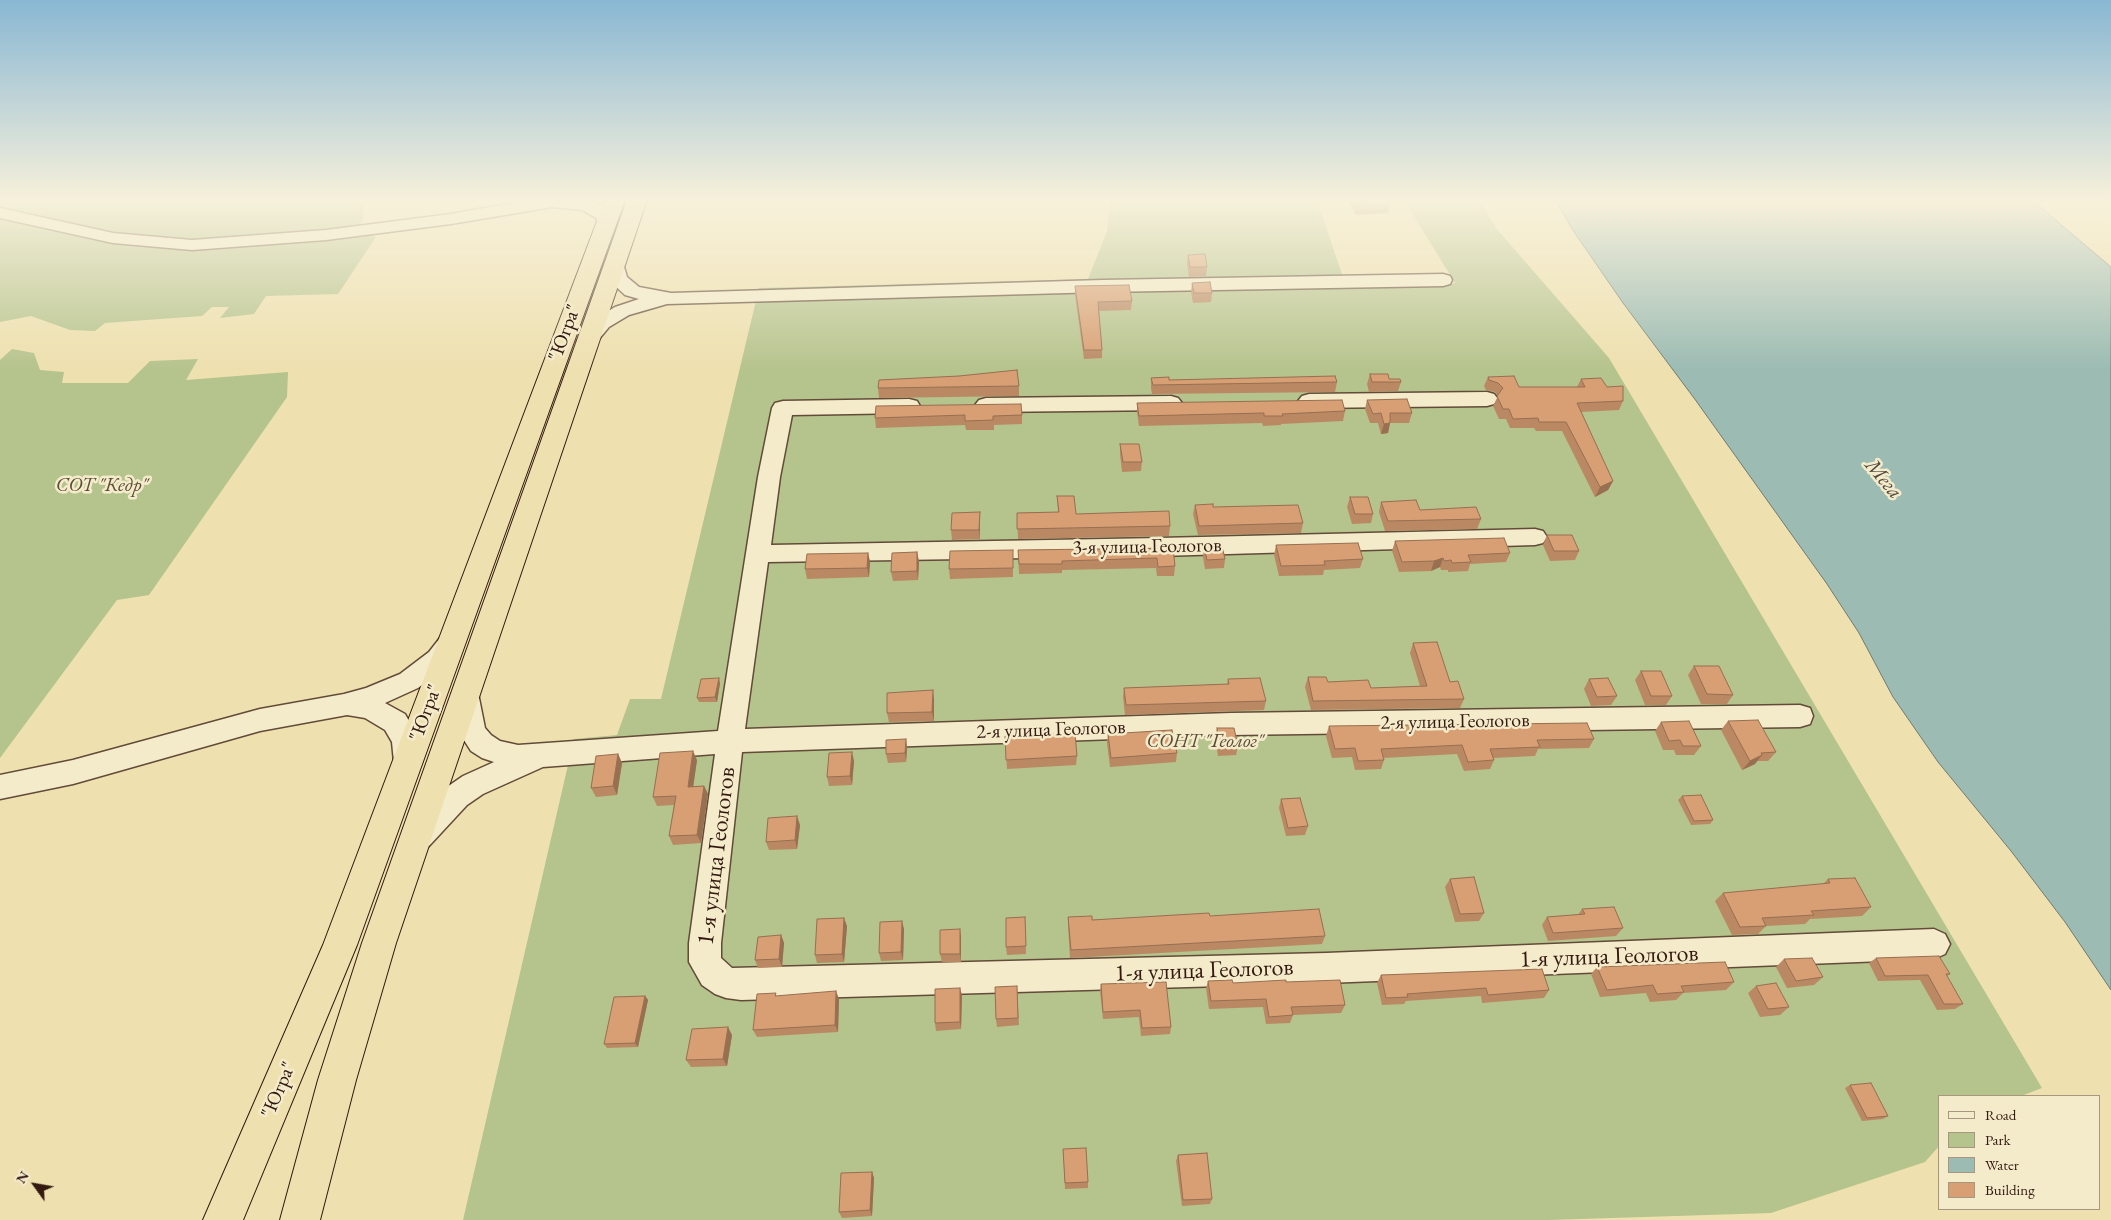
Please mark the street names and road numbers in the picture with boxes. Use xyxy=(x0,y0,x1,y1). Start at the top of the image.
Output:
street label: "Югра" xyxy=(544,301,586,365)
street label: 3-я улица Геологов xyxy=(1072,534,1222,560)
street label: "Югра" xyxy=(405,681,447,745)
street label: 2-я улица Геологов xyxy=(1380,709,1530,735)
street label: 2-я улица Геологов xyxy=(976,715,1126,745)
street label: 1-я улица Геологов xyxy=(692,765,742,947)
street label: 1-я улица Геологов xyxy=(1519,939,1699,975)
street label: 1-я улица Геологов xyxy=(1114,953,1294,989)
street label: "Югра" xyxy=(256,1058,302,1122)

